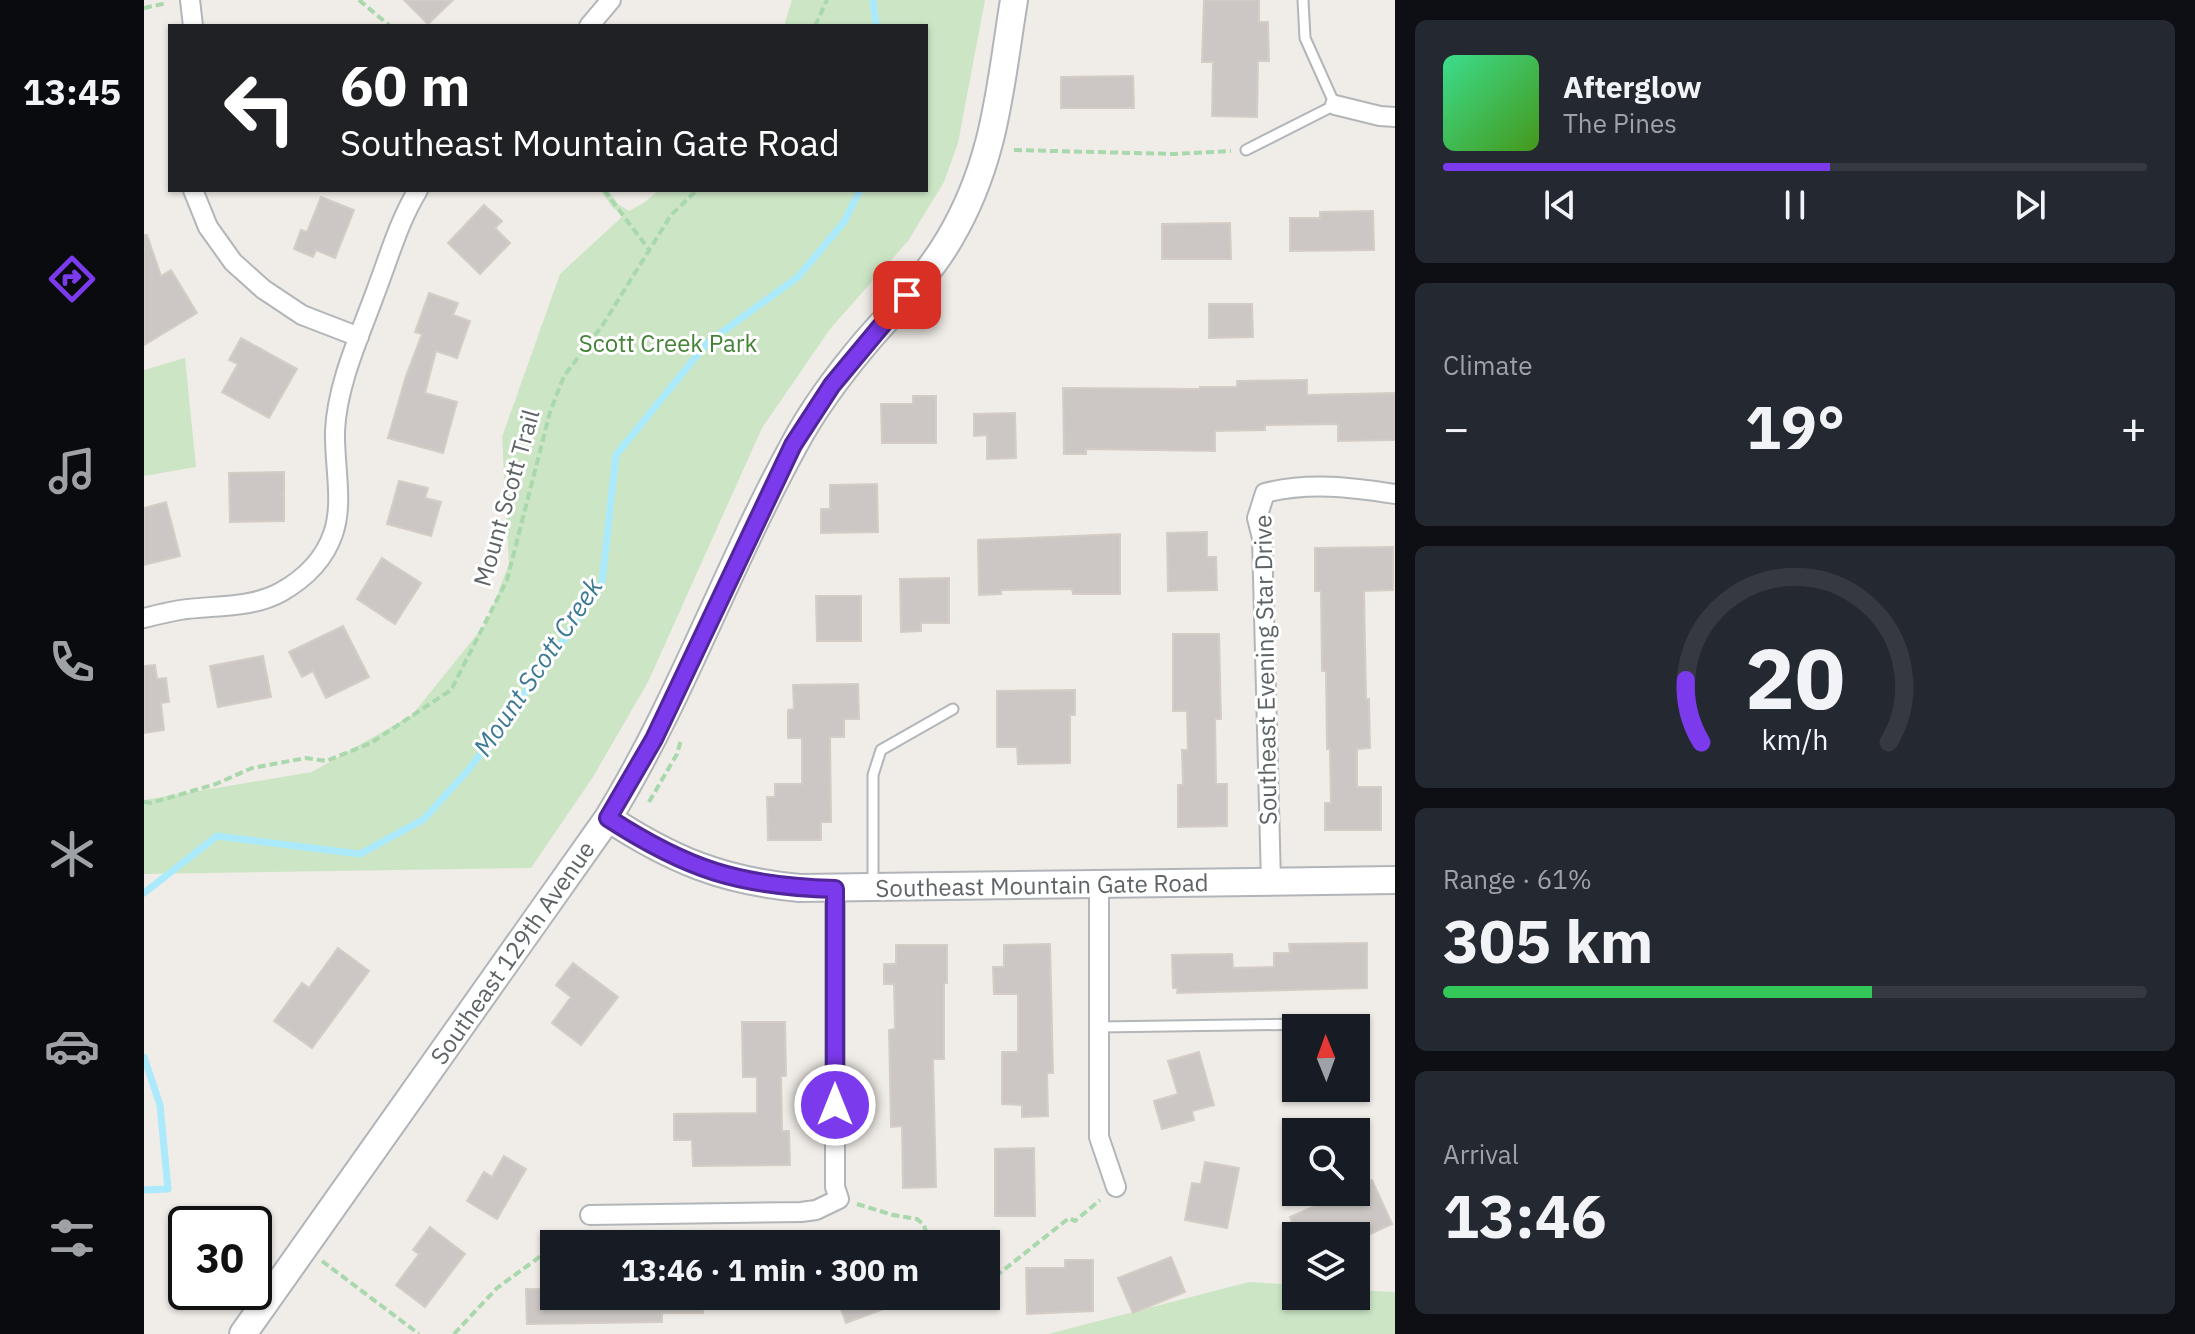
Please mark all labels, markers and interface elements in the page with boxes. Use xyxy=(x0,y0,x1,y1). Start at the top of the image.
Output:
text: 60 m xyxy=(340,49,470,121)
icon: left xyxy=(208,56,312,160)
text: Afterglow xyxy=(1563,67,1702,106)
text: 13:45 xyxy=(23,68,121,115)
text: The Pines xyxy=(1563,106,1677,140)
text: Southeast Mountain Gate Road xyxy=(340,119,840,166)
icon: previous xyxy=(1538,183,1582,227)
icon: pause xyxy=(1773,183,1817,227)
icon: next xyxy=(2008,183,2052,227)
icon: directions xyxy=(44,251,100,307)
pin xyxy=(873,261,941,329)
icon: arrive xyxy=(885,273,929,317)
park label: Scott Creek Park xyxy=(579,327,758,359)
text: Climate xyxy=(1443,348,1533,382)
text: 19° xyxy=(1745,387,1845,466)
text: − xyxy=(1443,399,1469,456)
text: + xyxy=(2121,399,2147,456)
street label: Mount Scott Trail xyxy=(465,406,547,590)
icon: music xyxy=(44,443,100,499)
street label: Southeast Evening Star Drive xyxy=(1246,515,1284,825)
water label: Mount Scott Creek xyxy=(465,570,610,762)
text: 20 xyxy=(1745,624,1845,732)
icon: phone xyxy=(44,634,100,690)
text: km/h xyxy=(1761,721,1829,758)
icon: climate xyxy=(44,826,100,882)
street label: Southeast 129th Avenue xyxy=(423,834,601,1070)
text: Range · 61% xyxy=(1443,862,1592,896)
street label: Southeast Mountain Gate Road xyxy=(875,866,1209,904)
text: 305 km xyxy=(1443,901,1653,980)
north arrow xyxy=(1282,1014,1370,1102)
map controls xyxy=(1282,1014,1370,1310)
icon: car xyxy=(44,1018,100,1074)
position arrow xyxy=(793,1063,877,1147)
button: search xyxy=(1282,1118,1370,1206)
text: Arrival xyxy=(1443,1137,1519,1171)
text: 13:46 xyxy=(1443,1176,1607,1255)
speed limit sign: 30 xyxy=(168,1206,272,1310)
icon: filters xyxy=(44,1210,100,1266)
button: layers xyxy=(1282,1222,1370,1310)
text: 13:46 · 1 min · 300 m xyxy=(621,1250,919,1289)

